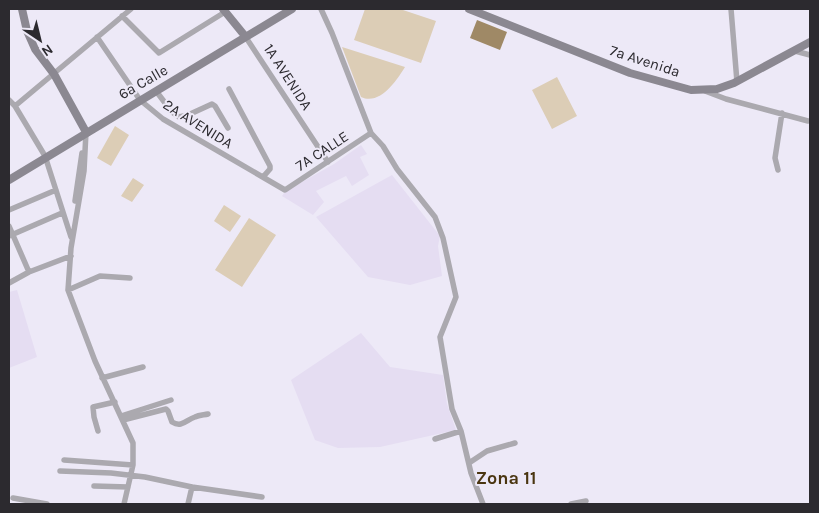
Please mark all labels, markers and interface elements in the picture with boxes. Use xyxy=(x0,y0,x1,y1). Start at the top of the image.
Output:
north arrow xyxy=(15,15,65,65)
text: N xyxy=(38,40,56,60)
street label: 1A AVENIDA xyxy=(260,41,316,114)
street label: 7ª Avenida xyxy=(607,41,683,81)
street label: 6ª Calle xyxy=(115,61,171,103)
street label: 2A AVENIDA xyxy=(160,95,237,153)
street label: 7A CALLE xyxy=(292,127,352,175)
district label: Zona 11 xyxy=(476,467,536,489)

